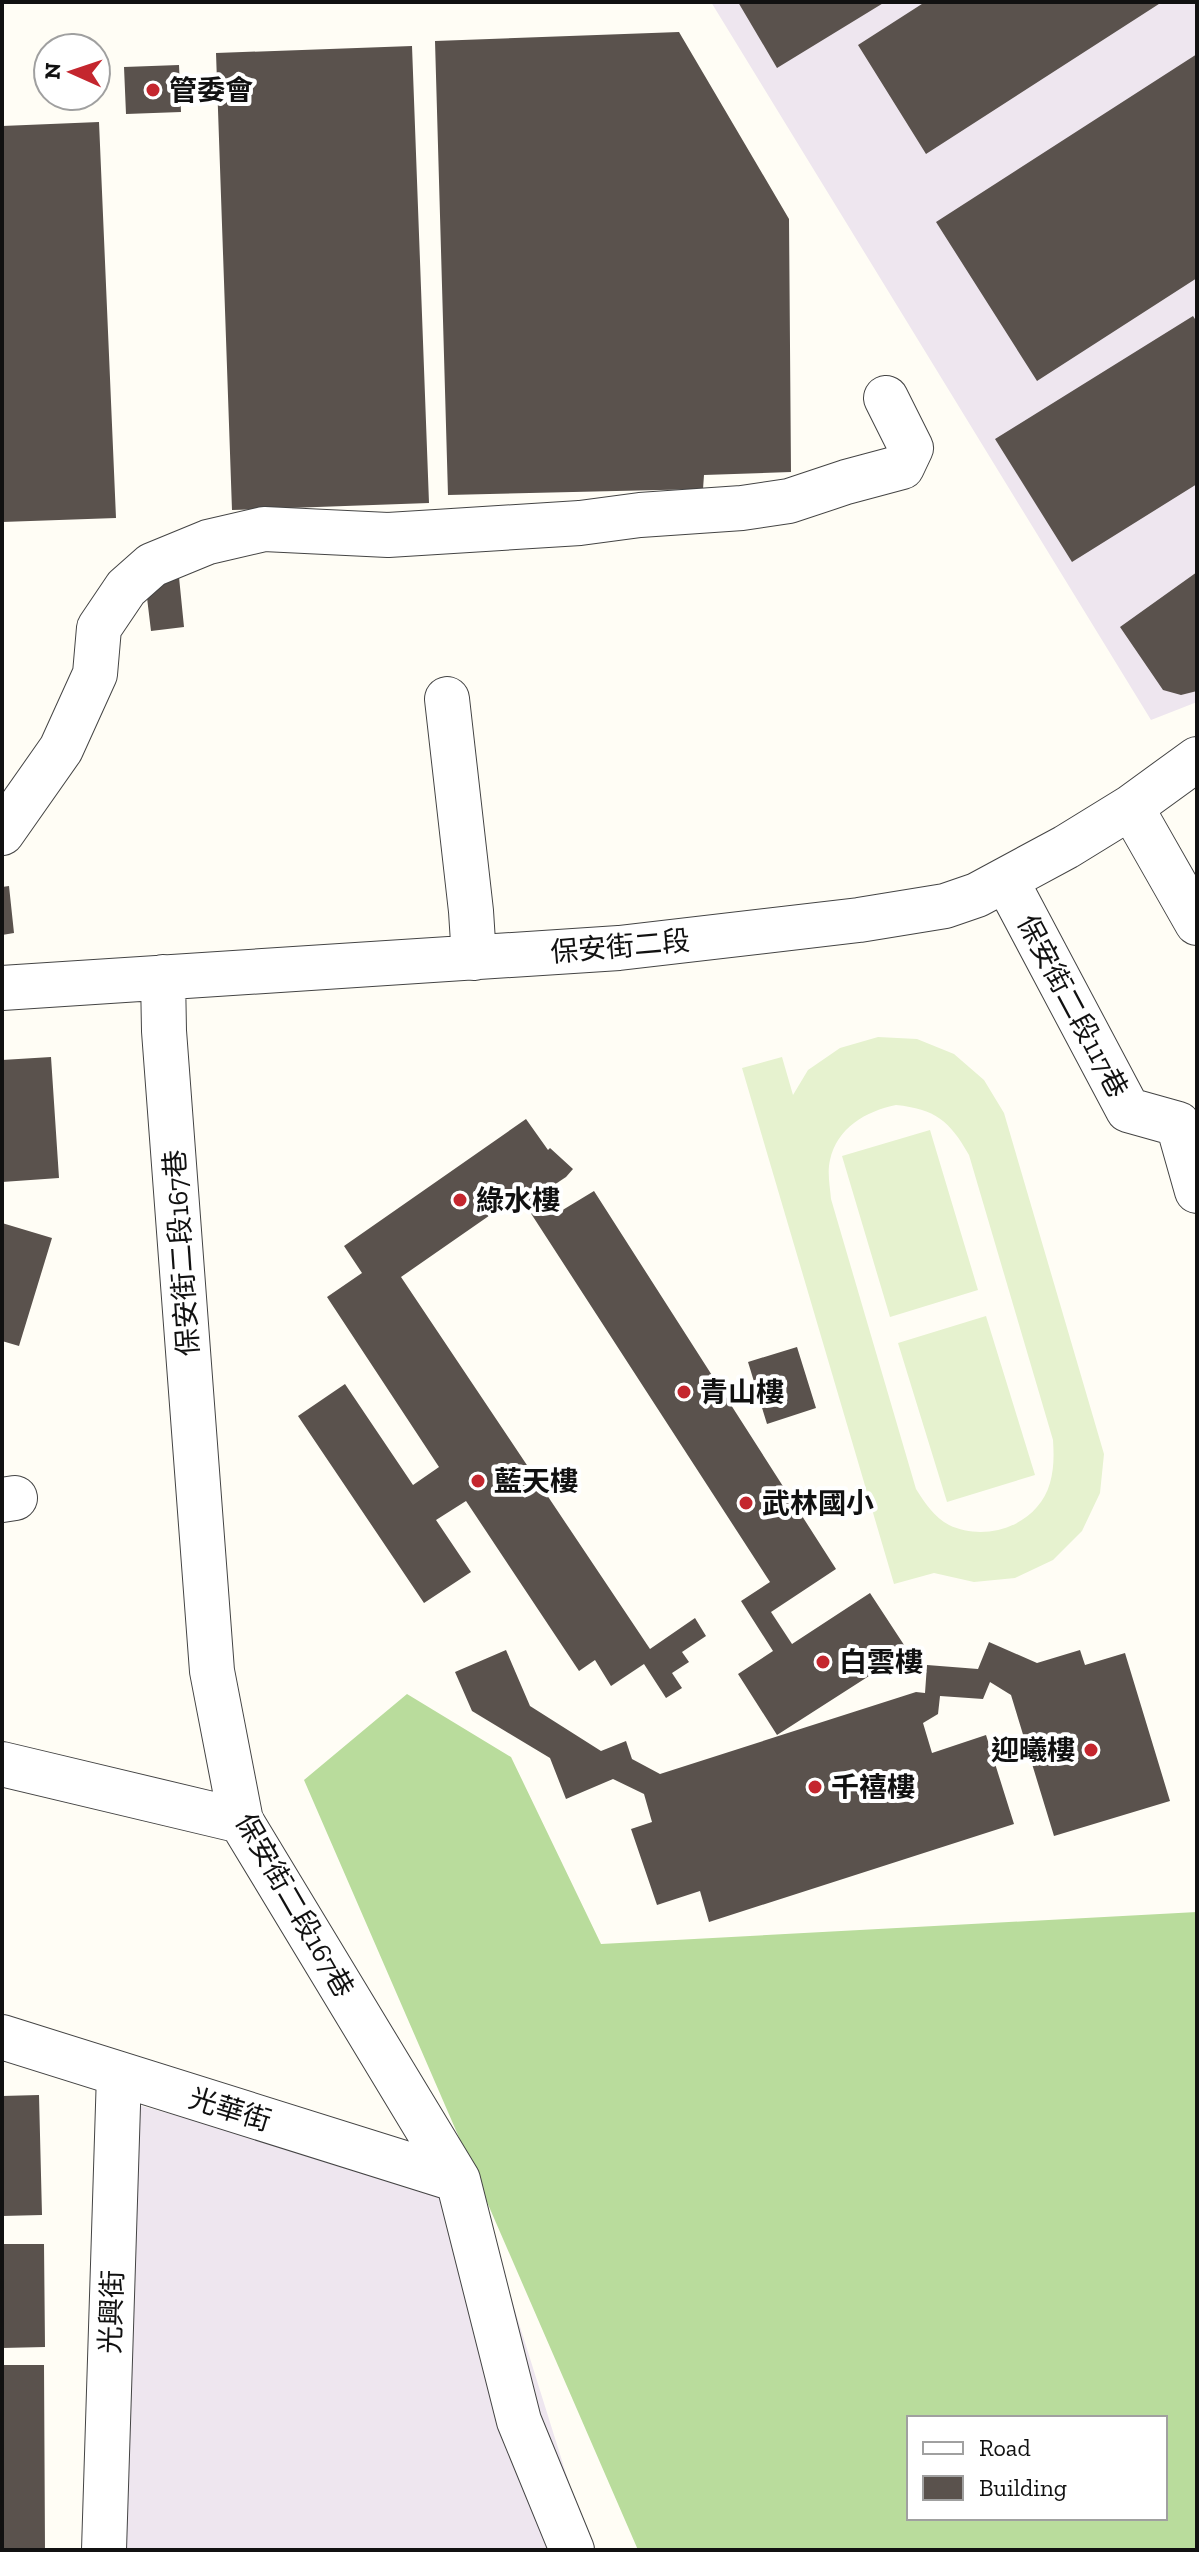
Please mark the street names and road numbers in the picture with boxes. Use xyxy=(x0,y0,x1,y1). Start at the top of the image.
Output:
street label: 保安街二段117巷 xyxy=(1011,909,1135,1103)
street label: 保安街二段 xyxy=(549,924,691,969)
street label: 保安街二段167巷 xyxy=(158,1149,205,1357)
street label: 保安街二段167巷 xyxy=(229,1807,361,2003)
street label: 光華街 xyxy=(185,2081,275,2138)
street label: 光興街 xyxy=(94,2269,129,2355)

